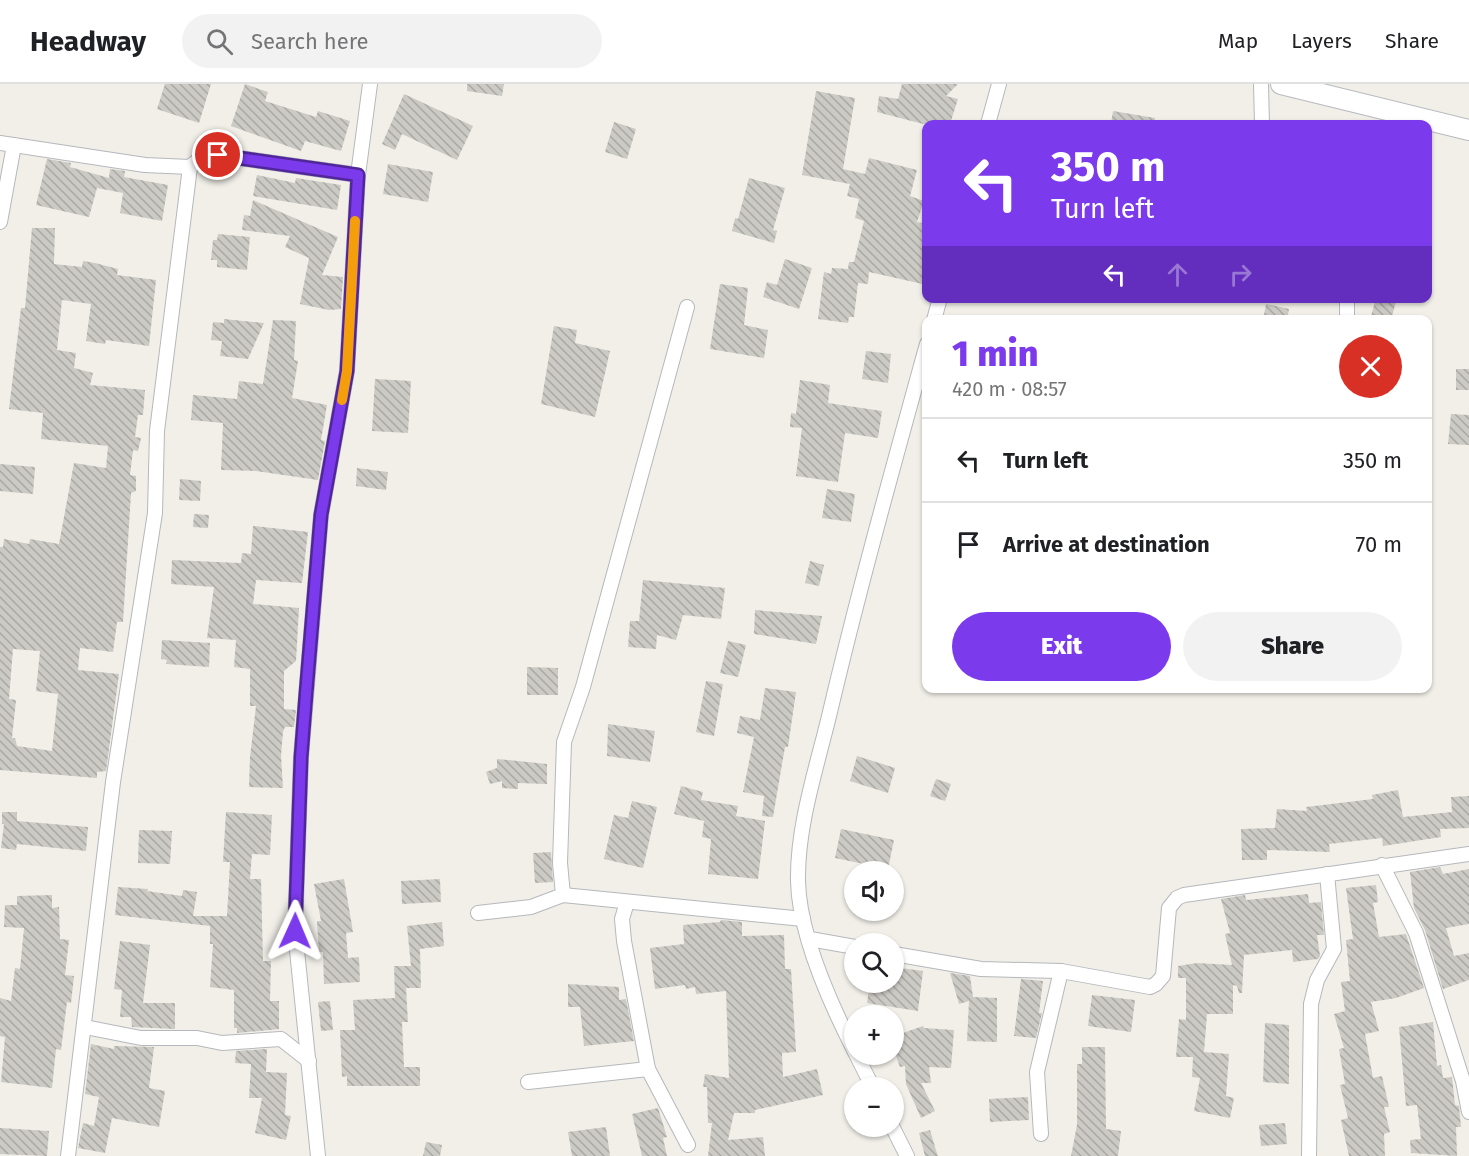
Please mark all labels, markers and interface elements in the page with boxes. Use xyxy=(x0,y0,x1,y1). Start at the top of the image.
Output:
search box xyxy=(182,14,602,68)
text: Headway xyxy=(30,25,146,58)
icon: search xyxy=(203,25,236,58)
text: Search here xyxy=(251,28,369,55)
text: Map xyxy=(1218,28,1258,54)
text: Layers xyxy=(1291,28,1352,54)
text: Share xyxy=(1385,28,1439,54)
pin xyxy=(192,129,243,180)
icon: arrive xyxy=(201,138,234,171)
text: 350 m xyxy=(1051,142,1165,192)
icon: left xyxy=(952,144,1030,222)
text: Turn left xyxy=(1051,193,1154,225)
icon: left xyxy=(1098,258,1131,291)
icon: ahead xyxy=(1161,258,1194,291)
icon: right xyxy=(1224,258,1257,291)
text: 1 min xyxy=(952,332,1038,376)
button: close xyxy=(1339,335,1402,398)
text: 420 m · 08:57 xyxy=(952,377,1067,401)
icon: left xyxy=(952,444,985,477)
text: Turn left xyxy=(1003,447,1088,474)
text: 350 m xyxy=(1343,447,1402,474)
icon: arrive xyxy=(952,528,985,561)
text: Arrive at destination xyxy=(1003,531,1210,558)
text: 70 m xyxy=(1356,531,1402,558)
button: Exit xyxy=(952,612,1171,681)
button: Share xyxy=(1183,612,1402,681)
map controls xyxy=(844,861,904,1137)
button: sound xyxy=(844,861,904,921)
position arrow xyxy=(263,899,327,963)
button: search xyxy=(844,933,904,993)
button: + xyxy=(844,1005,904,1065)
button: − xyxy=(844,1077,904,1137)

